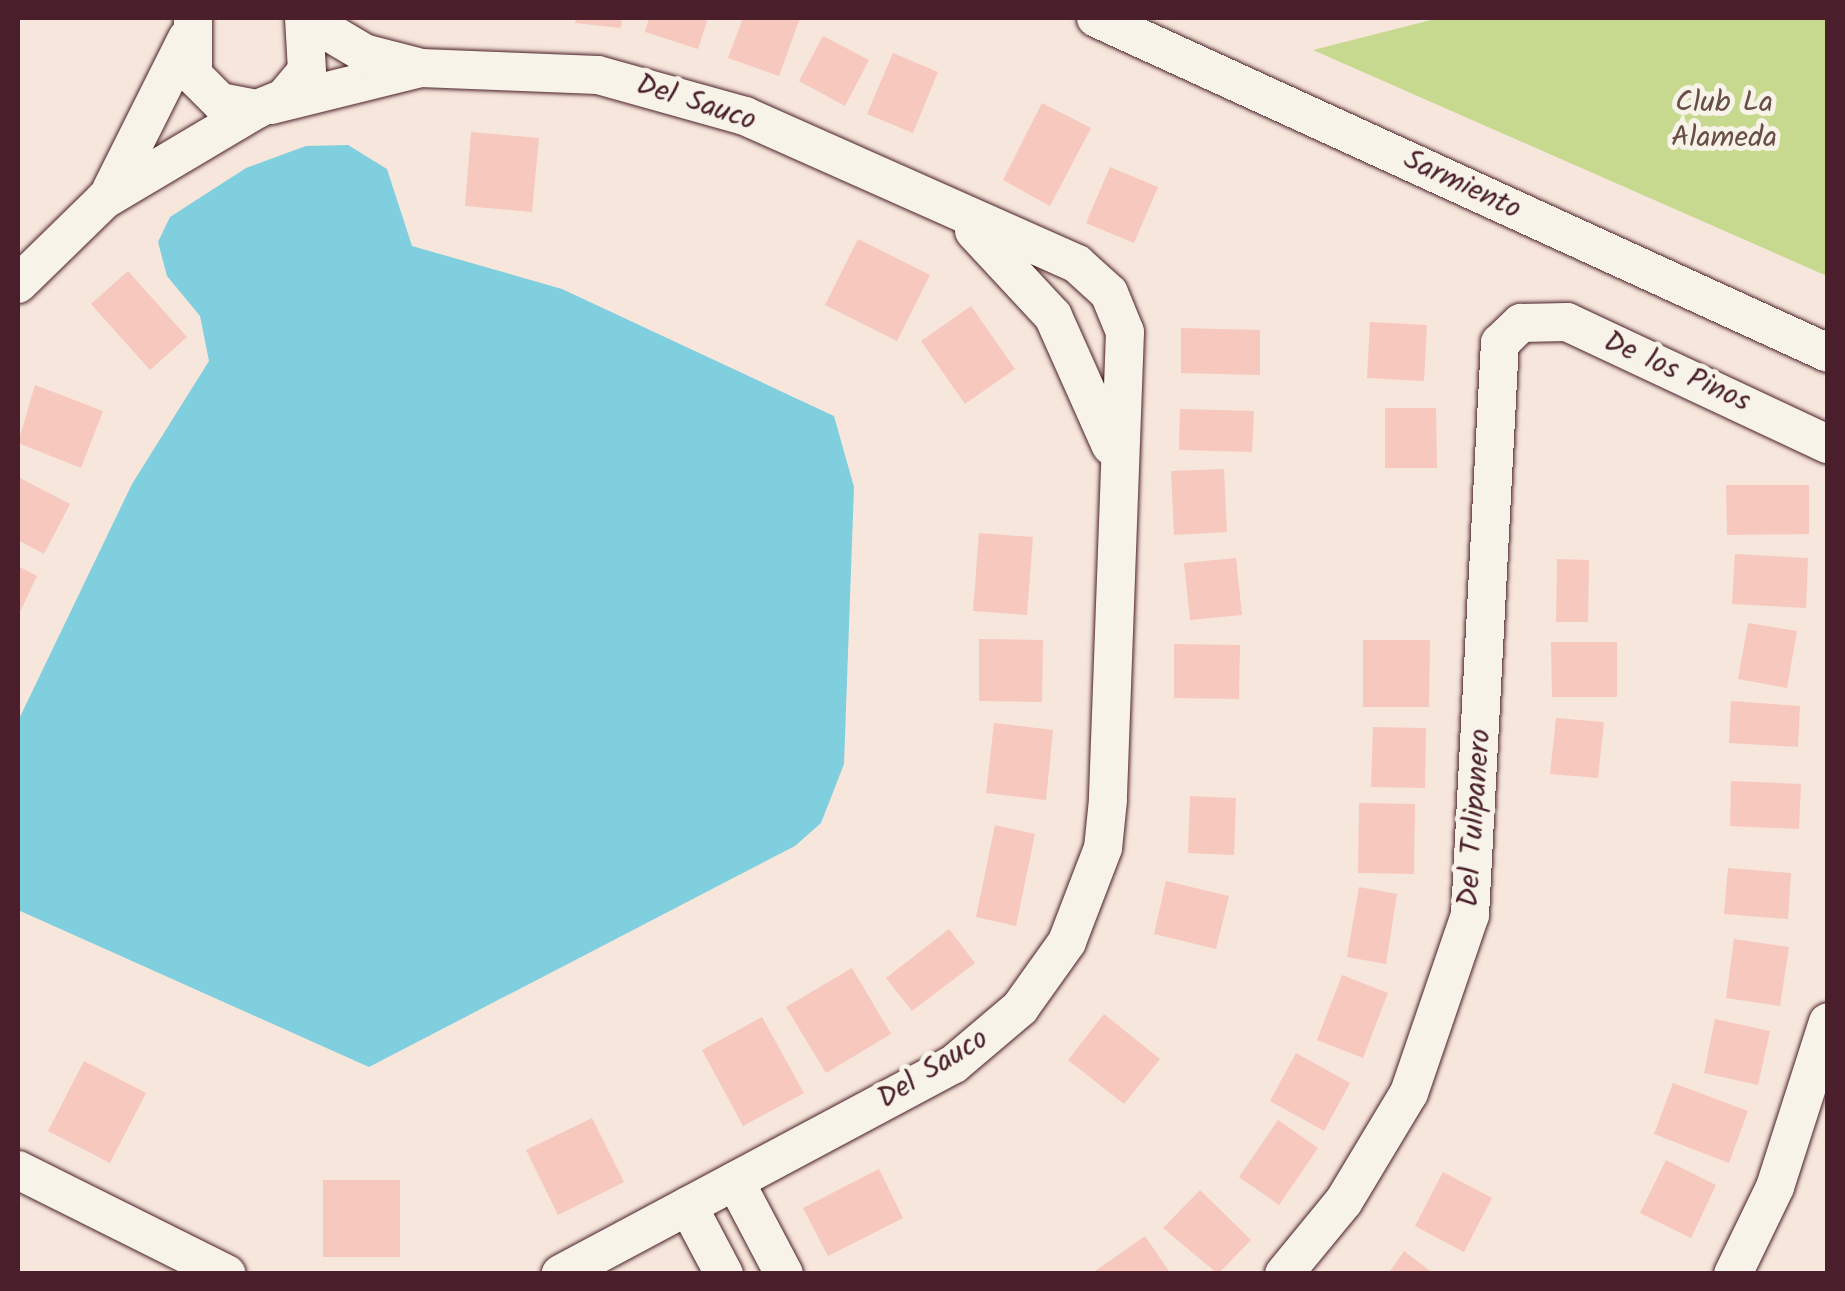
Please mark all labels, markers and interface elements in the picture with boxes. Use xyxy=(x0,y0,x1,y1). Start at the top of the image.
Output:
street label: Del Sauco xyxy=(632,67,760,139)
park label: Club La Alameda xyxy=(1671,85,1777,156)
street label: Sarmiento xyxy=(1397,142,1527,228)
street label: De los Pinos xyxy=(1598,324,1756,420)
street label: Del Tulipanero xyxy=(1451,728,1499,908)
street label: Del Sauco xyxy=(871,1021,995,1117)

